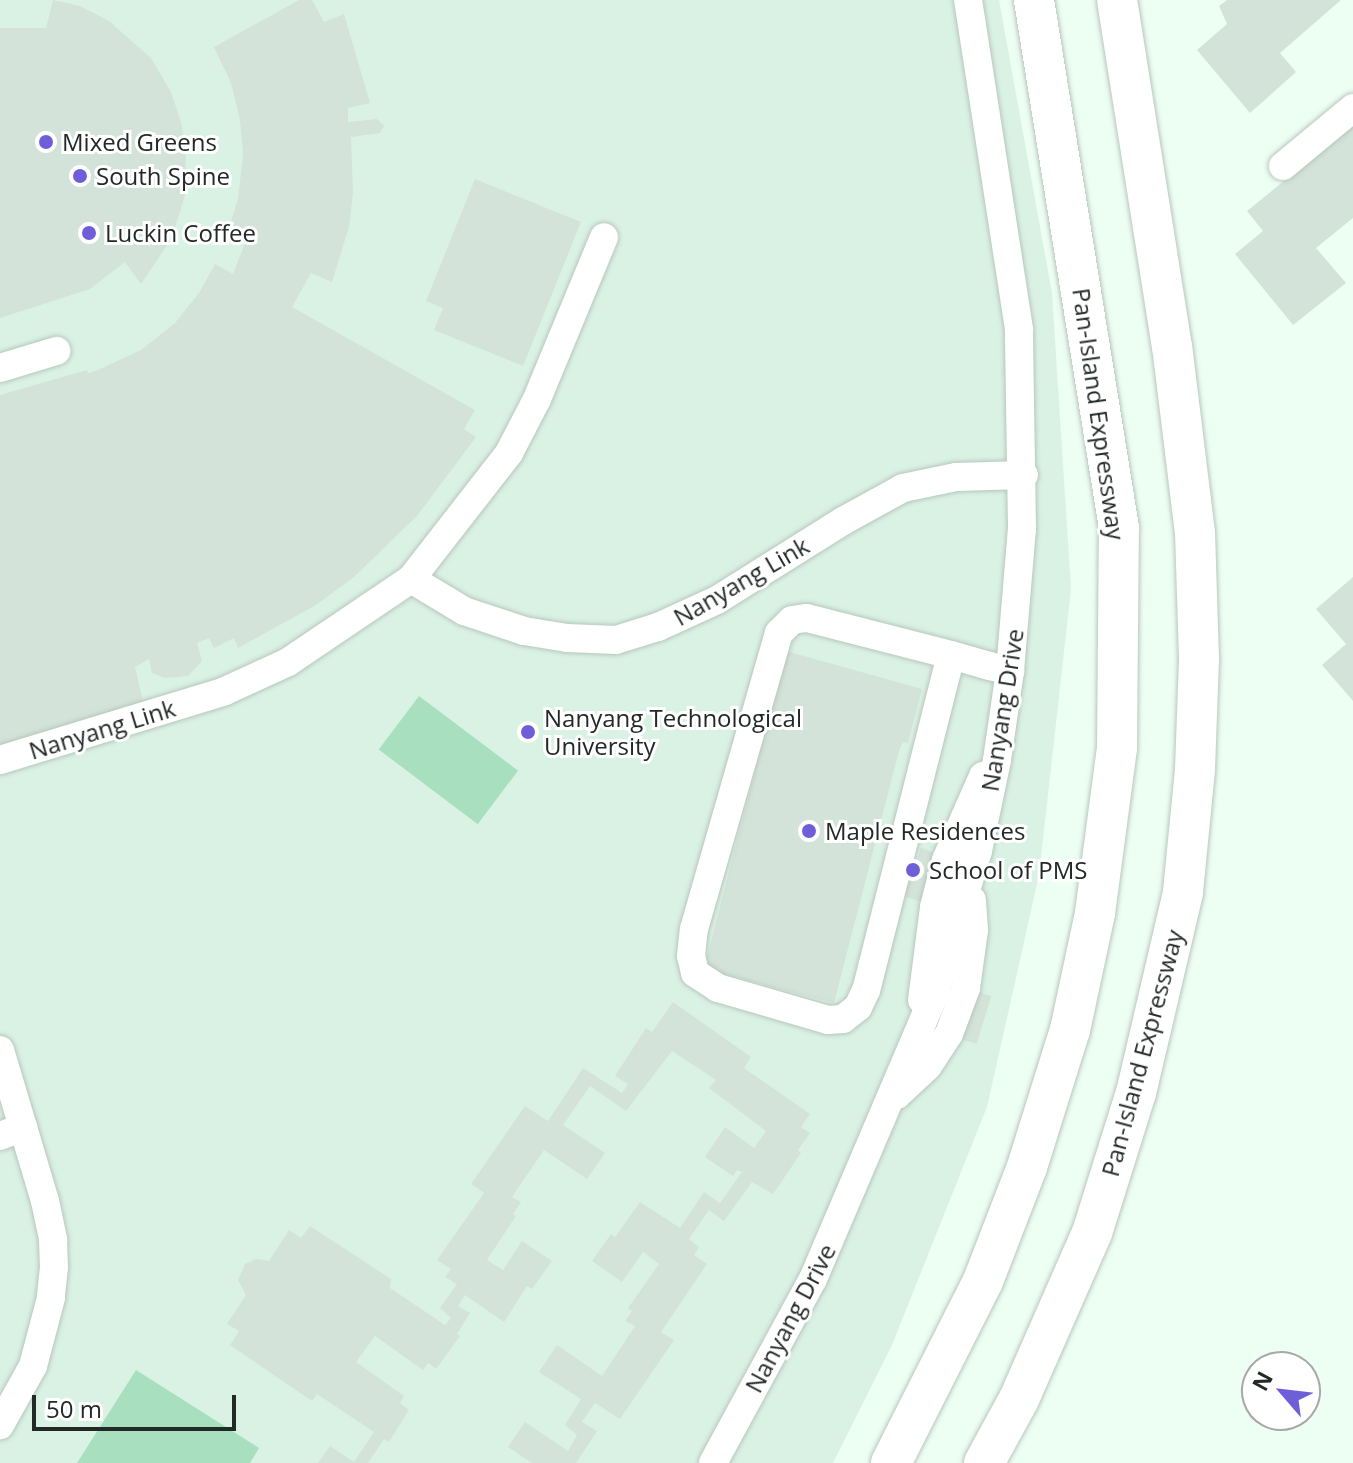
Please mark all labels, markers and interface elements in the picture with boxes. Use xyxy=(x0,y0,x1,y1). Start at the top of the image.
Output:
place label: Mixed Greens xyxy=(62,128,217,156)
marker: Mixed Greens xyxy=(37,133,55,151)
place label: South Spine xyxy=(96,162,230,190)
marker: South Spine xyxy=(71,167,89,185)
place label: Luckin Coffee xyxy=(105,219,256,247)
marker: Luckin Coffee xyxy=(80,224,98,242)
street label: Pan-Island Expressway xyxy=(1067,286,1131,542)
street label: Nanyang Link xyxy=(668,531,814,631)
street label: Nanyang Drive xyxy=(975,627,1029,793)
street label: Nanyang Link xyxy=(25,693,179,765)
place label: Nanyang Technological University xyxy=(544,704,802,760)
marker: Nanyang Technological University xyxy=(519,723,537,741)
place label: Maple Residences xyxy=(825,817,1025,845)
marker: Maple Residences xyxy=(800,822,818,840)
place label: School of PMS xyxy=(929,856,1087,884)
marker: School of PMS xyxy=(904,861,922,879)
street label: Pan-Island Expressway xyxy=(1095,927,1189,1179)
street label: Nanyang Drive xyxy=(739,1239,841,1397)
north arrow xyxy=(1241,1351,1321,1431)
text: N xyxy=(1244,1366,1279,1396)
scale bar xyxy=(36,1379,240,1429)
text: 50 m xyxy=(46,1392,102,1425)

